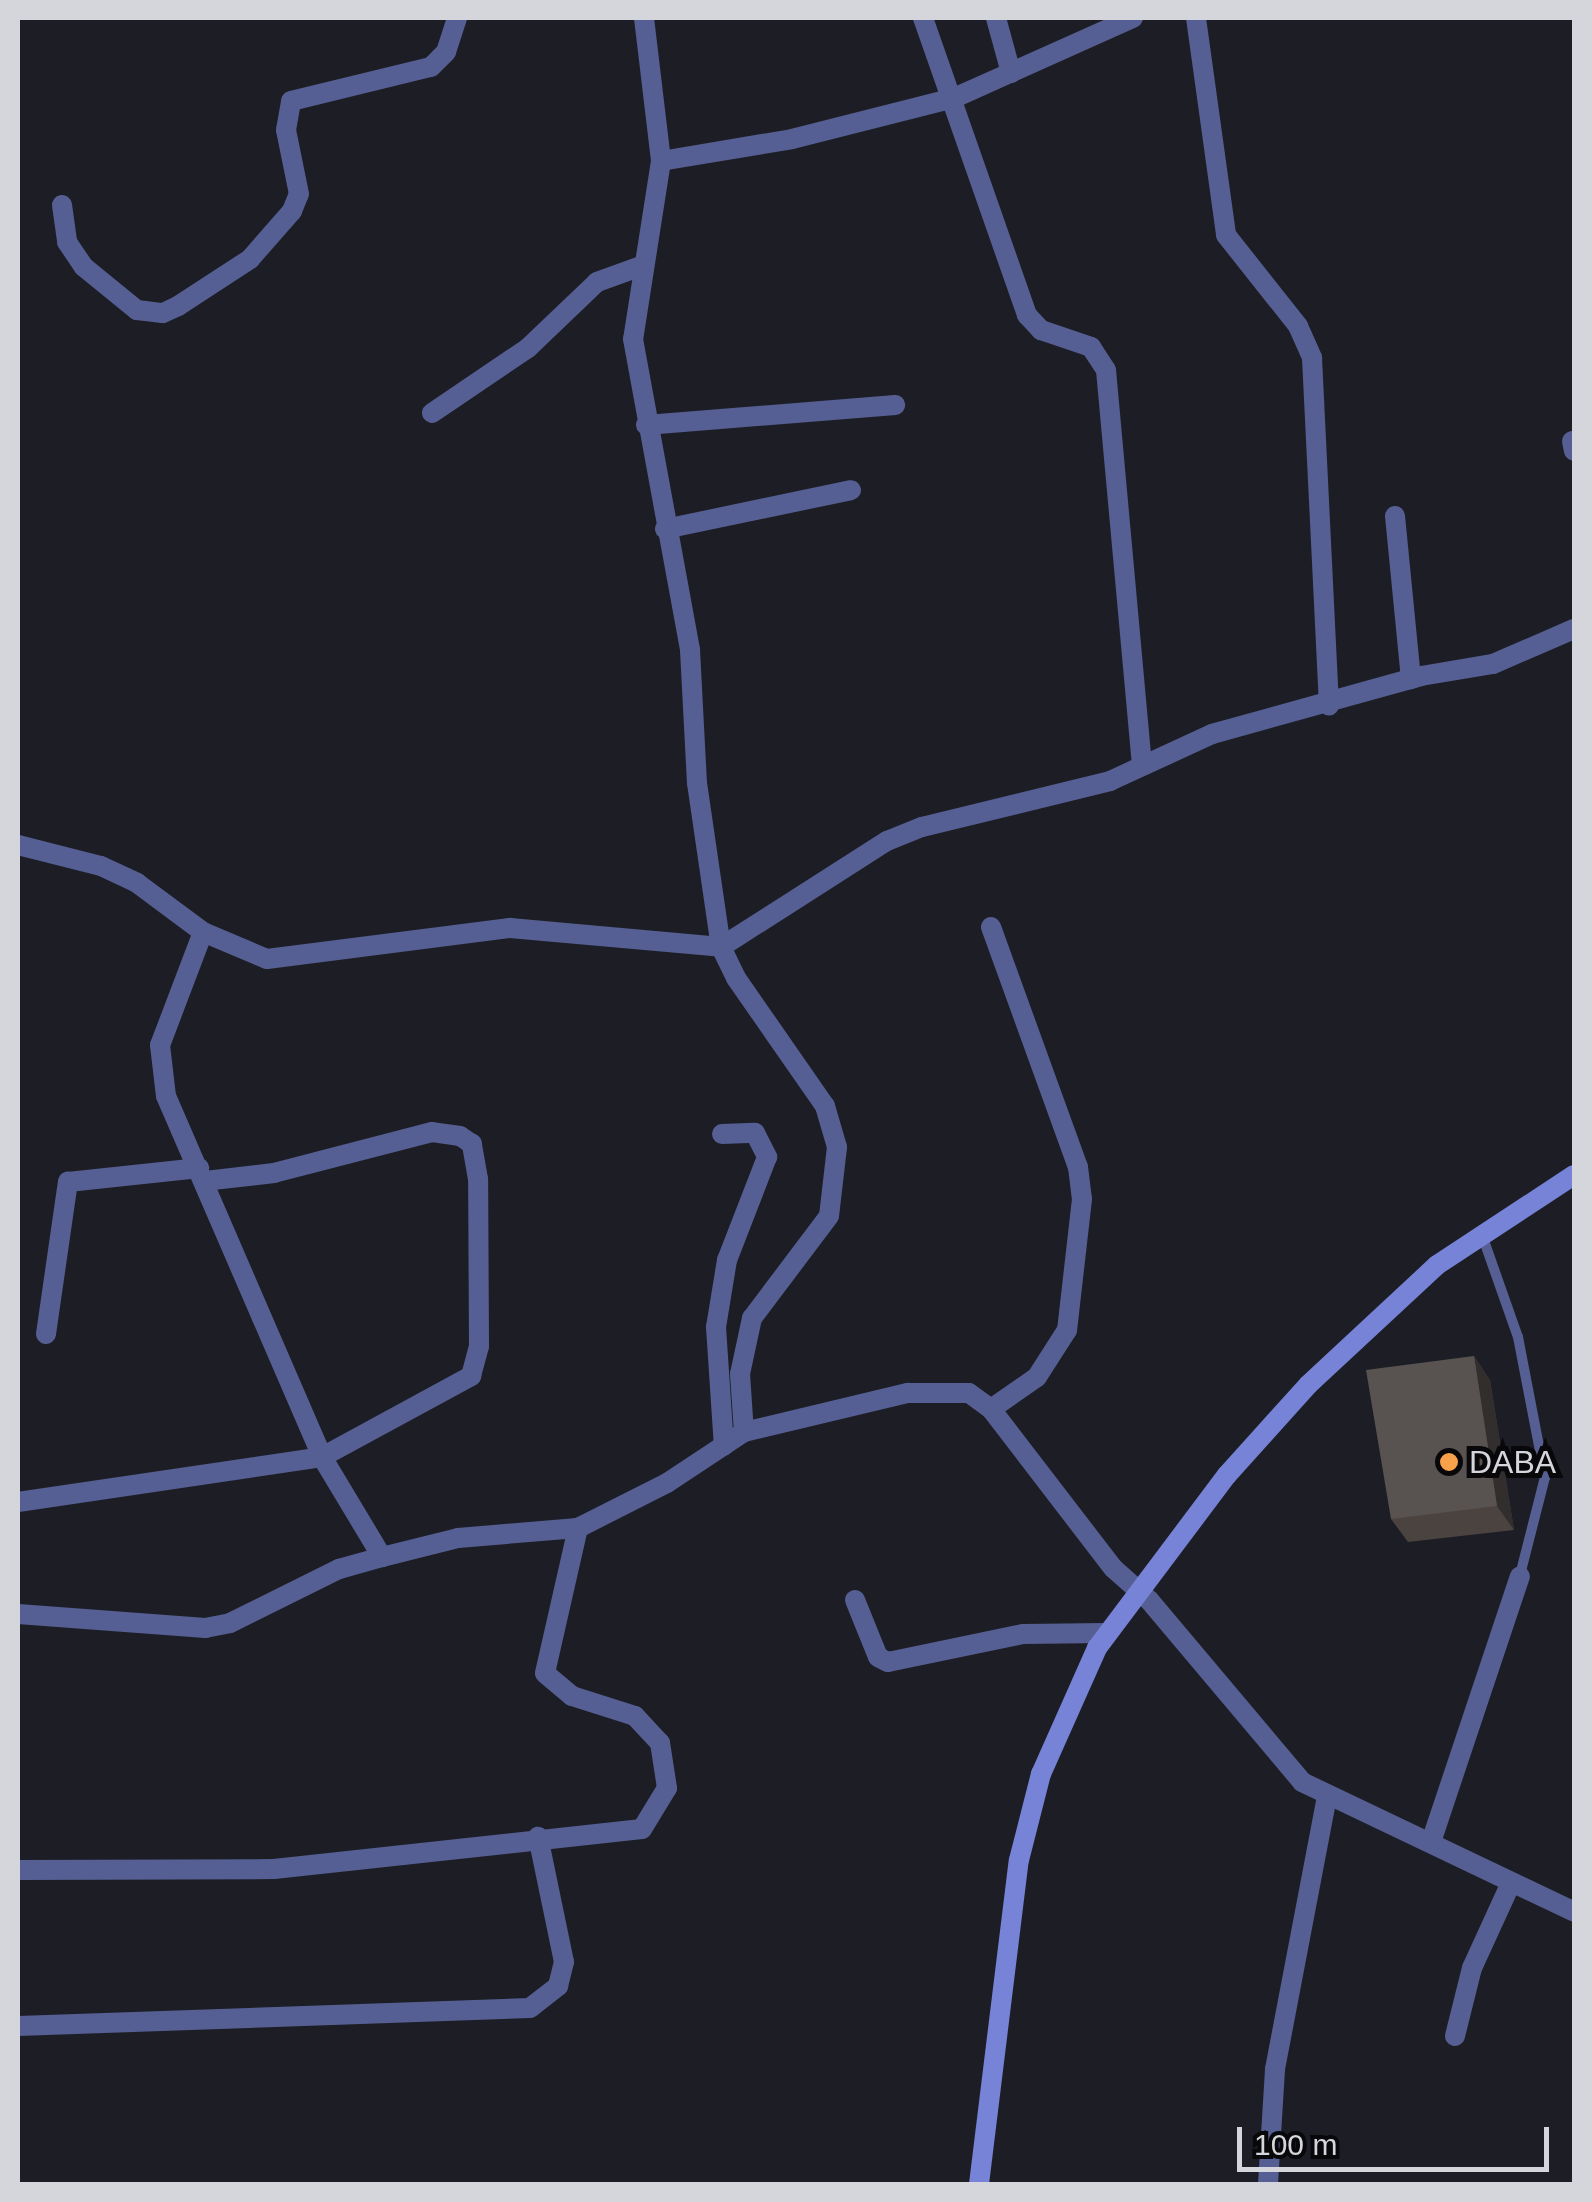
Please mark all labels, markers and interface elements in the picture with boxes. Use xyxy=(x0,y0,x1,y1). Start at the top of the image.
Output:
place label: DABA xyxy=(1469,1443,1556,1481)
marker: DABA xyxy=(1438,1451,1460,1473)
scale bar xyxy=(1242,2107,1554,2169)
text: 100 m xyxy=(1254,2128,1337,2161)

